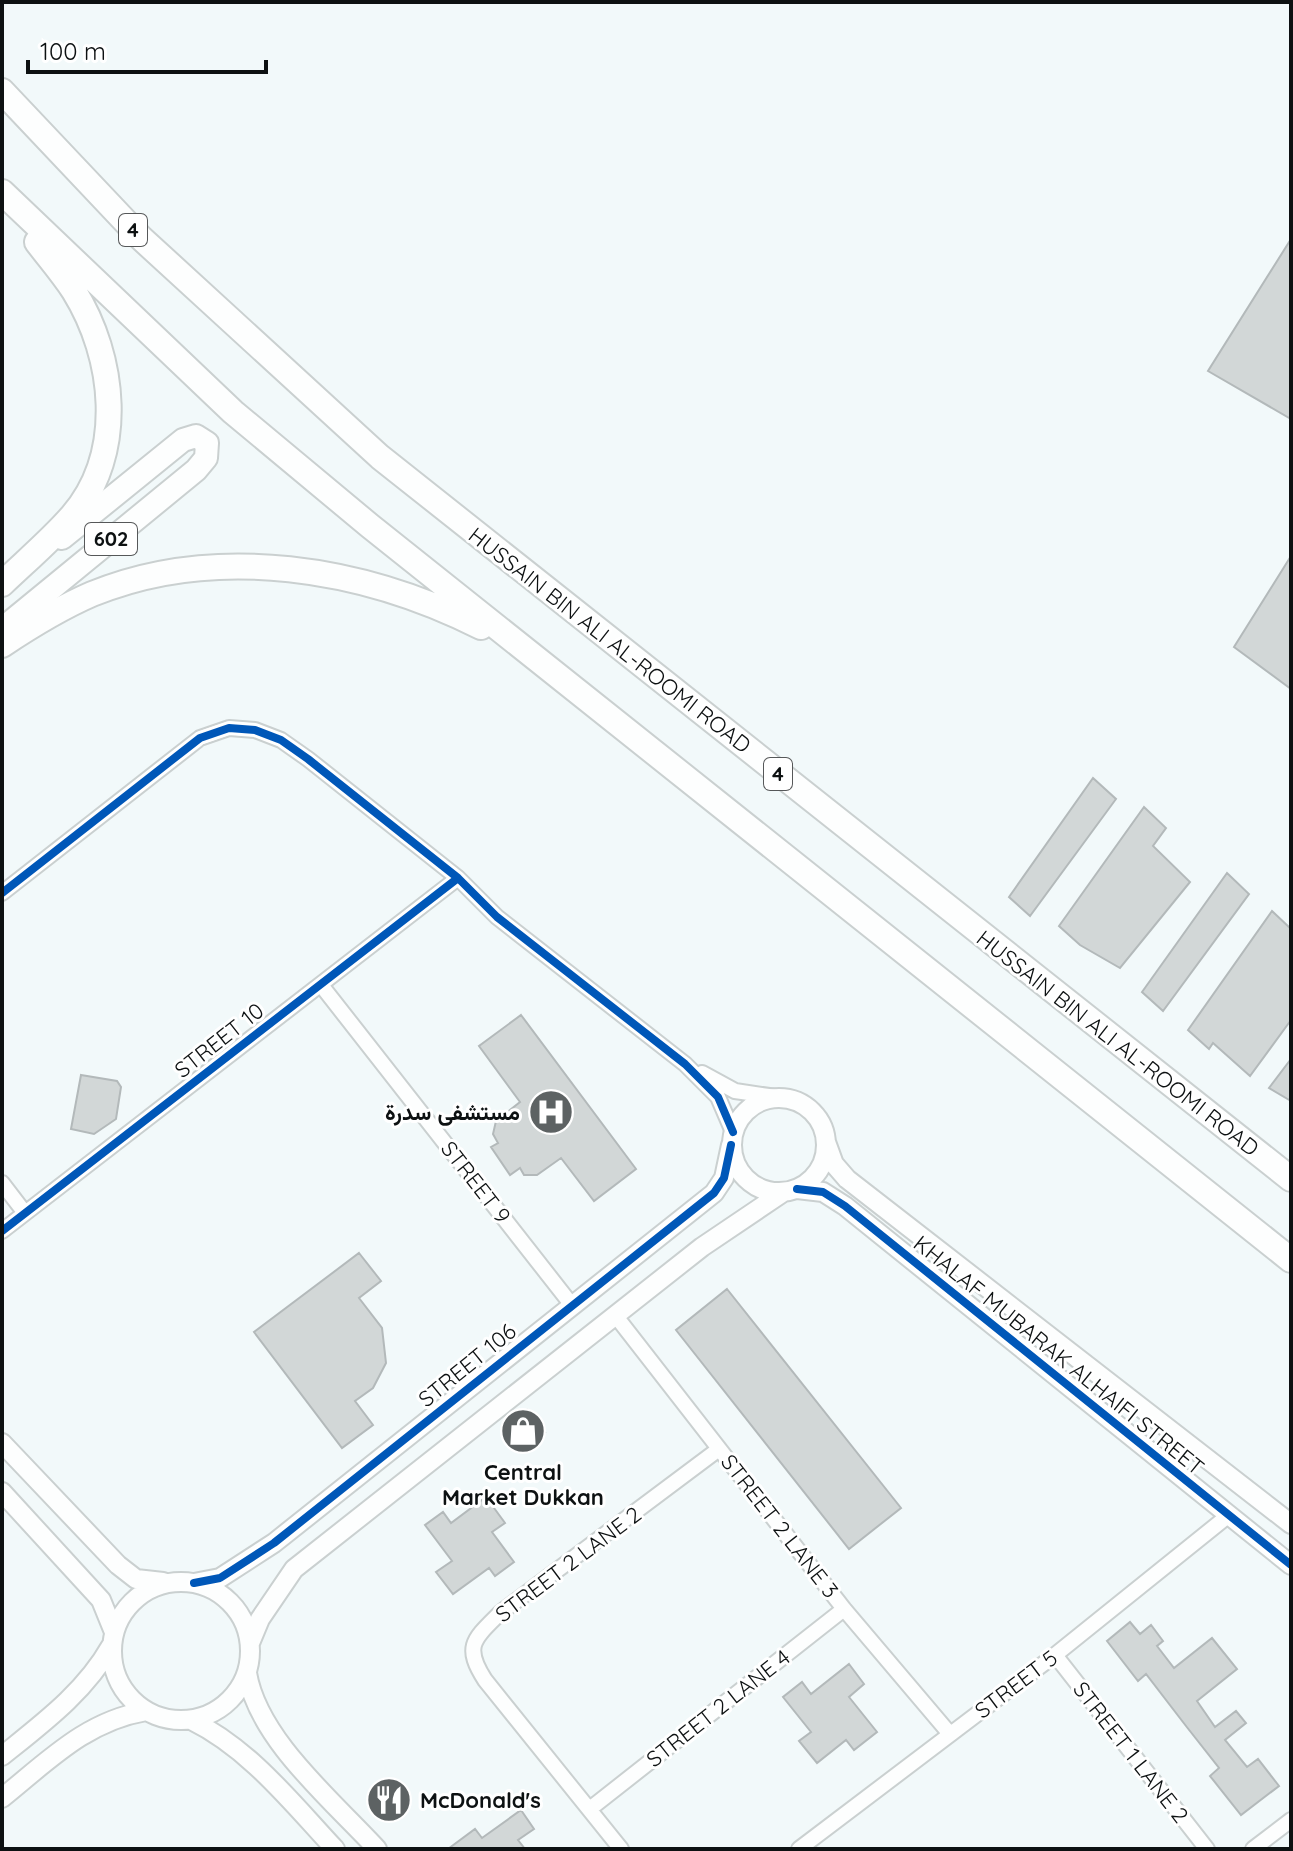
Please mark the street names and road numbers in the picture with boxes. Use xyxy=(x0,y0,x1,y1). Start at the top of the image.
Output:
road number: 4 xyxy=(119,214,147,246)
street label: HUSSAIN BIN ALI AL-ROOMI ROAD xyxy=(463,521,757,759)
road number: 602 xyxy=(85,523,137,555)
road number: 4 xyxy=(764,758,792,790)
street label: HUSSAIN BIN ALI AL-ROOMI ROAD xyxy=(971,924,1265,1162)
street label: STREET 10 xyxy=(169,996,269,1084)
street label: STREET 9 xyxy=(435,1135,517,1229)
street label: KHALAF MUBARAK ALHAIFI STREET xyxy=(908,1229,1210,1481)
street label: STREET 106 xyxy=(412,1317,522,1413)
street label: STREET 2 LANE 3 xyxy=(715,1448,845,1604)
street label: STREET 2 LANE 2 xyxy=(489,1500,647,1628)
street label: STREET 2 LANE 4 xyxy=(640,1643,796,1773)
street label: STREET 5 xyxy=(969,1644,1063,1724)
street label: STREET 1 LANE 2 xyxy=(1067,1676,1195,1828)

